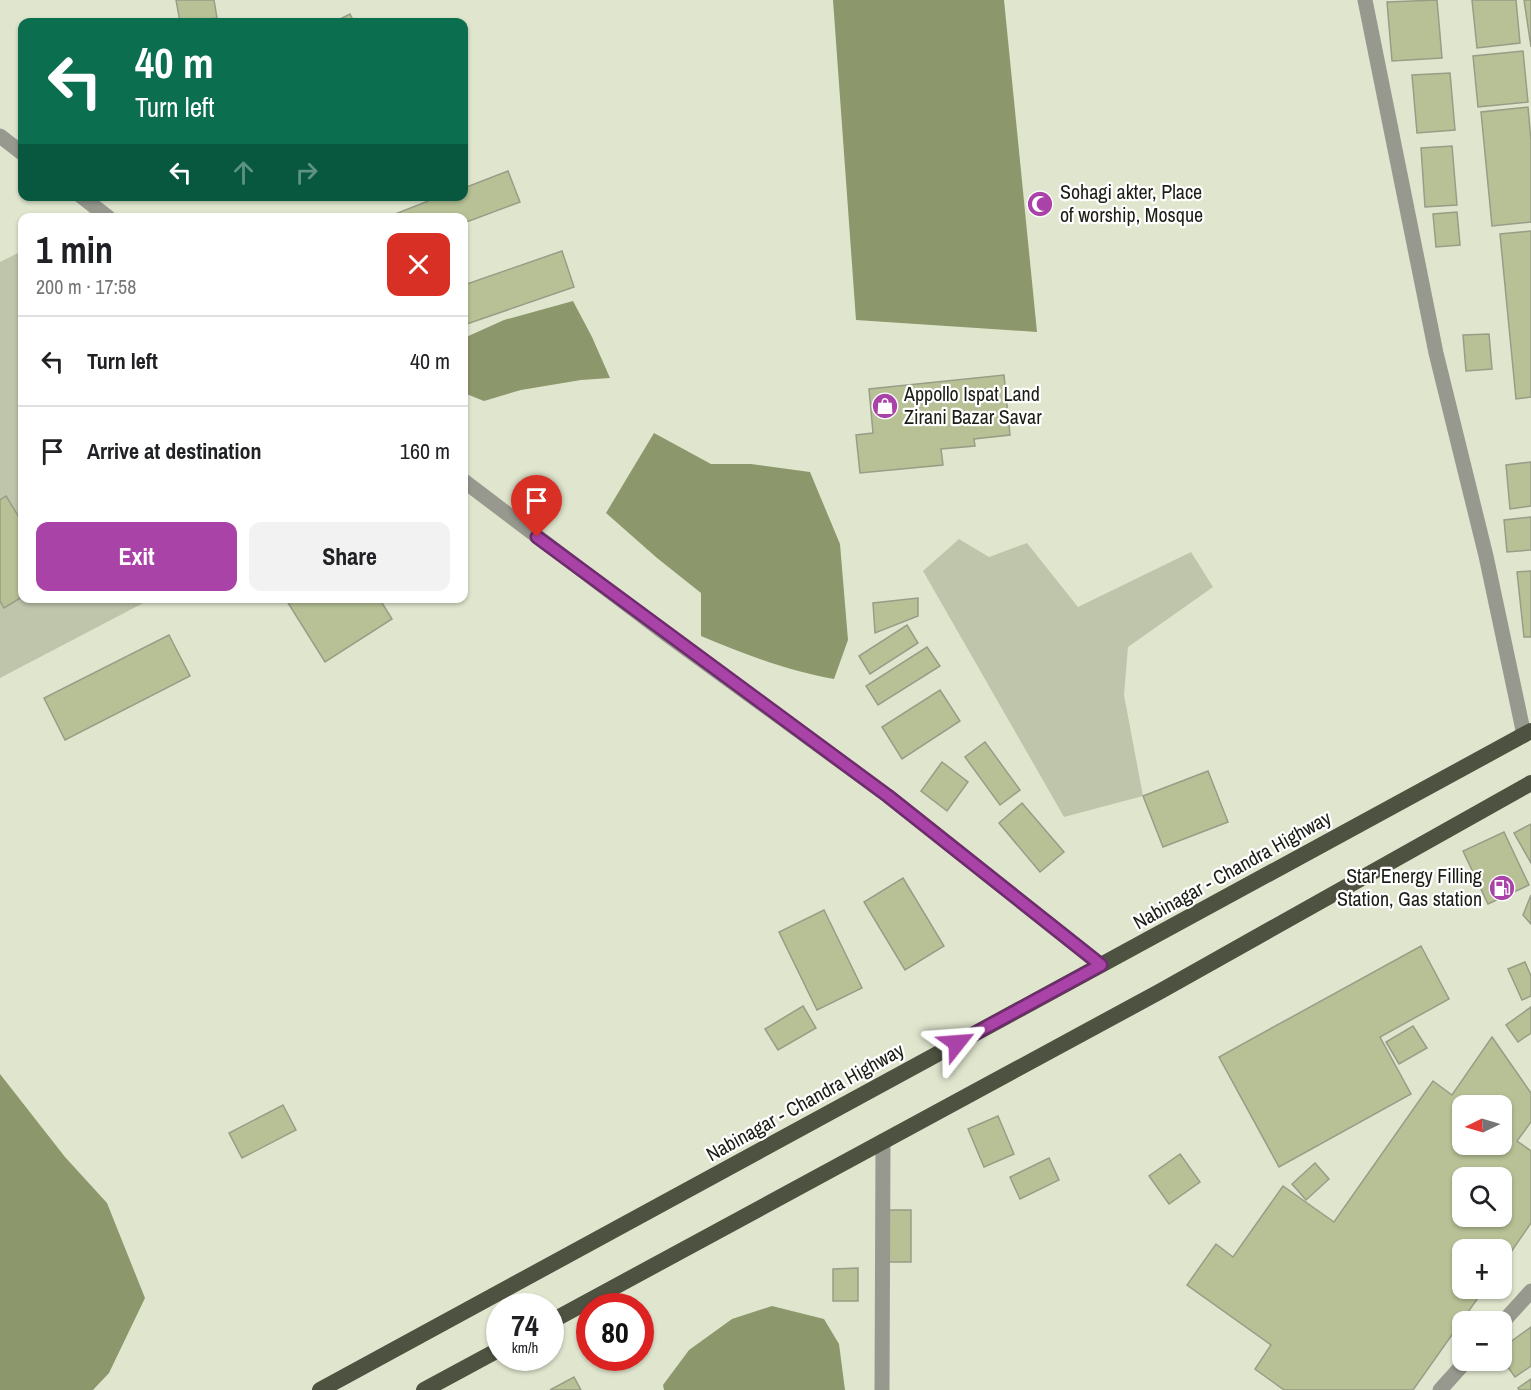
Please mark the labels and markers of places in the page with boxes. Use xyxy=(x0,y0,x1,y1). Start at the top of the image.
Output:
place label: Sohagi akter, Place of worship, Mosque xyxy=(1060,178,1203,228)
mosque icon: Sohagi akter, Place of worship, Mosque xyxy=(1025,189,1055,219)
place label: Appollo Ispat Land Zirani Bazar Savar xyxy=(903,380,1042,430)
shop icon: Appollo Ispat Land Zirani Bazar Savar xyxy=(870,391,900,421)
pin xyxy=(511,475,562,537)
place label: Star Energy Filling Station, Gas station xyxy=(1337,862,1482,912)
fuel station icon: Star Energy Filling Station, Gas station xyxy=(1487,873,1517,903)

